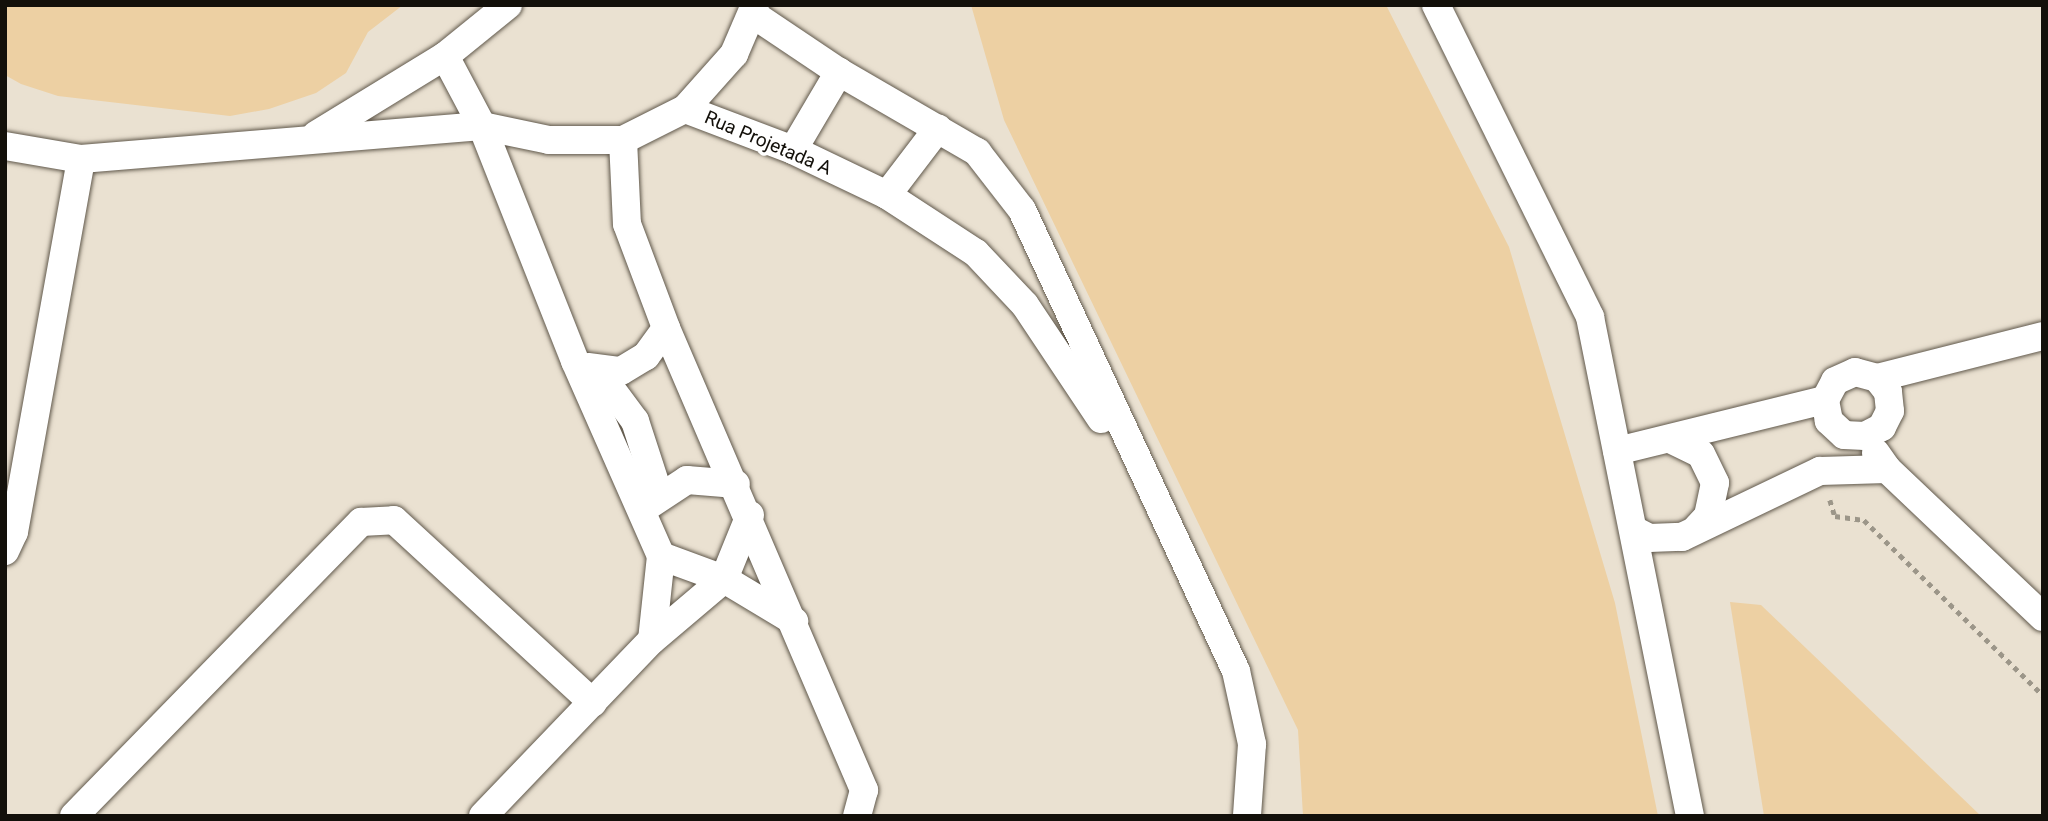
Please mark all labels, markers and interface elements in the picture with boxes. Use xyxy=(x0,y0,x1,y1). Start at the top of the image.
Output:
street label: Rua Projetada A xyxy=(701,106,835,180)

